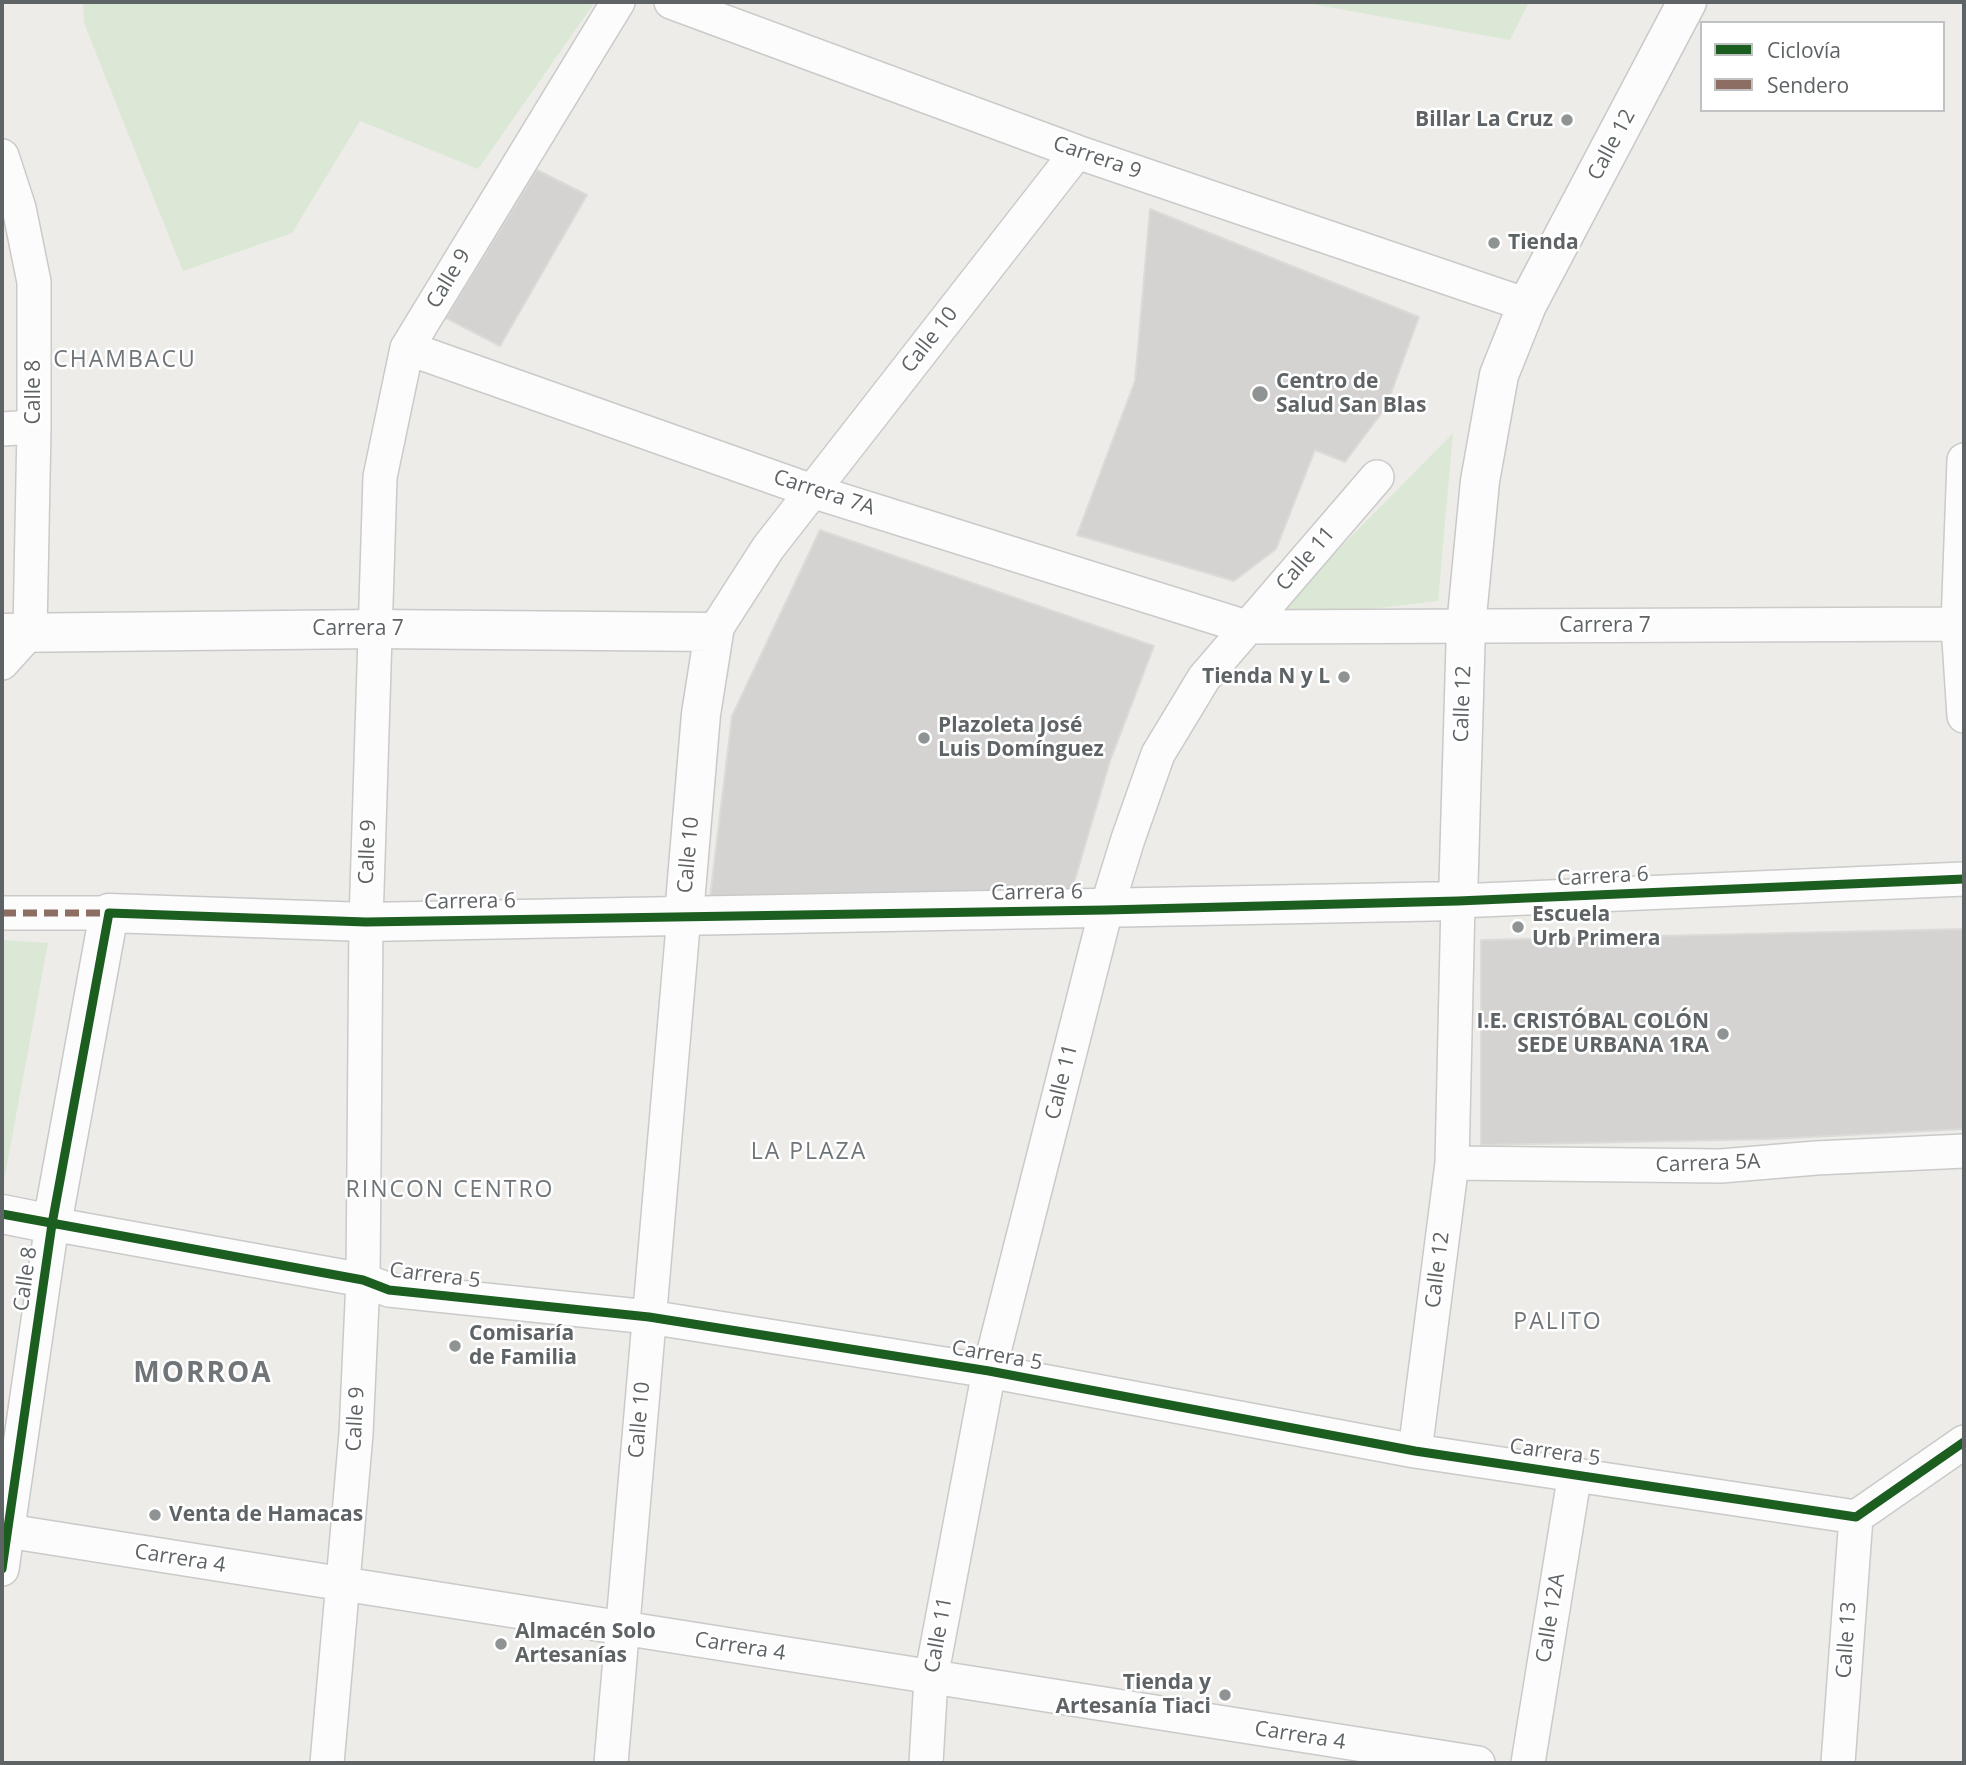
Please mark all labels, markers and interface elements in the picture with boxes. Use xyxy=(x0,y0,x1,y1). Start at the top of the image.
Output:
legend xyxy=(1700,21,1945,112)
text: Ciclovía xyxy=(1767,36,1841,64)
text: Sendero xyxy=(1767,71,1849,99)
street label: Calle 12 xyxy=(1583,105,1641,185)
place label: Billar La Cruz xyxy=(1415,107,1553,133)
marker: Billar La Cruz xyxy=(1559,112,1575,128)
street label: Carrera 9 xyxy=(1050,131,1144,185)
place label: Tienda xyxy=(1508,230,1579,256)
marker: Tienda xyxy=(1486,235,1502,251)
street label: Calle 9 xyxy=(422,245,476,313)
street label: Calle 10 xyxy=(896,302,964,378)
district label: CHAMBACU xyxy=(54,346,196,374)
street label: Calle 8 xyxy=(21,360,47,424)
place label: Centro de Salud San Blas xyxy=(1276,369,1426,419)
marker: Centro de Salud San Blas xyxy=(1250,384,1270,404)
street label: Carrera 7A xyxy=(770,465,878,521)
street label: Calle 11 xyxy=(1271,522,1341,596)
street label: Carrera 7 xyxy=(1559,613,1651,639)
street label: Carrera 7 xyxy=(312,616,404,642)
place label: Tienda N y L xyxy=(1202,664,1330,690)
street label: Calle 12 xyxy=(1449,665,1477,743)
marker: Tienda N y L xyxy=(1336,669,1352,685)
place label: Plazoleta José Luis Domínguez xyxy=(938,713,1104,763)
marker: Plazoleta José Luis Domínguez xyxy=(916,730,932,746)
street label: Calle 10 xyxy=(673,816,705,894)
street label: Calle 9 xyxy=(354,819,382,885)
street label: Carrera 6 xyxy=(1557,862,1649,892)
street label: Carrera 6 xyxy=(991,880,1083,906)
street label: Carrera 6 xyxy=(424,889,516,915)
place label: Escuela Urb Primera xyxy=(1532,902,1661,952)
marker: Escuela Urb Primera xyxy=(1510,919,1526,935)
place label: I.E. CRISTÓBAL COLÓN SEDE URBANA 1RA xyxy=(1477,1009,1709,1059)
marker: I.E. CRISTÓBAL COLÓN SEDE URBANA 1RA xyxy=(1715,1026,1731,1042)
street label: Calle 11 xyxy=(1040,1042,1084,1122)
district label: LA PLAZA xyxy=(752,1138,866,1166)
street label: Carrera 5A xyxy=(1655,1150,1761,1178)
district label: RINCON CENTRO xyxy=(347,1176,553,1204)
street label: Calle 12 xyxy=(1421,1230,1455,1310)
street label: Calle 8 xyxy=(9,1245,43,1313)
street label: Carrera 5 xyxy=(388,1258,482,1294)
district label: PALITO xyxy=(1514,1308,1602,1336)
place label: Comisaría de Familia xyxy=(469,1321,577,1371)
street label: Carrera 5 xyxy=(950,1336,1044,1376)
marker: Comisaría de Familia xyxy=(447,1338,463,1354)
district label: MORROA xyxy=(134,1357,272,1391)
street label: Calle 10 xyxy=(624,1381,656,1459)
street label: Calle 9 xyxy=(342,1386,370,1452)
street label: Carrera 5 xyxy=(1508,1434,1602,1472)
place label: Venta de Hamacas xyxy=(169,1502,363,1528)
marker: Venta de Hamacas xyxy=(147,1507,163,1523)
street label: Carrera 4 xyxy=(133,1539,227,1579)
street label: Calle 12A xyxy=(1532,1572,1570,1664)
street label: Calle 11 xyxy=(920,1595,958,1675)
street label: Calle 13 xyxy=(1832,1601,1862,1679)
place label: Almacén Solo Artesanías xyxy=(515,1619,656,1669)
street label: Carrera 4 xyxy=(693,1627,787,1667)
marker: Almacén Solo Artesanías xyxy=(493,1636,509,1652)
place label: Tienda y Artesanía Tiaci xyxy=(1056,1670,1211,1720)
marker: Tienda y Artesanía Tiaci xyxy=(1217,1687,1233,1703)
street label: Carrera 4 xyxy=(1253,1716,1347,1756)

